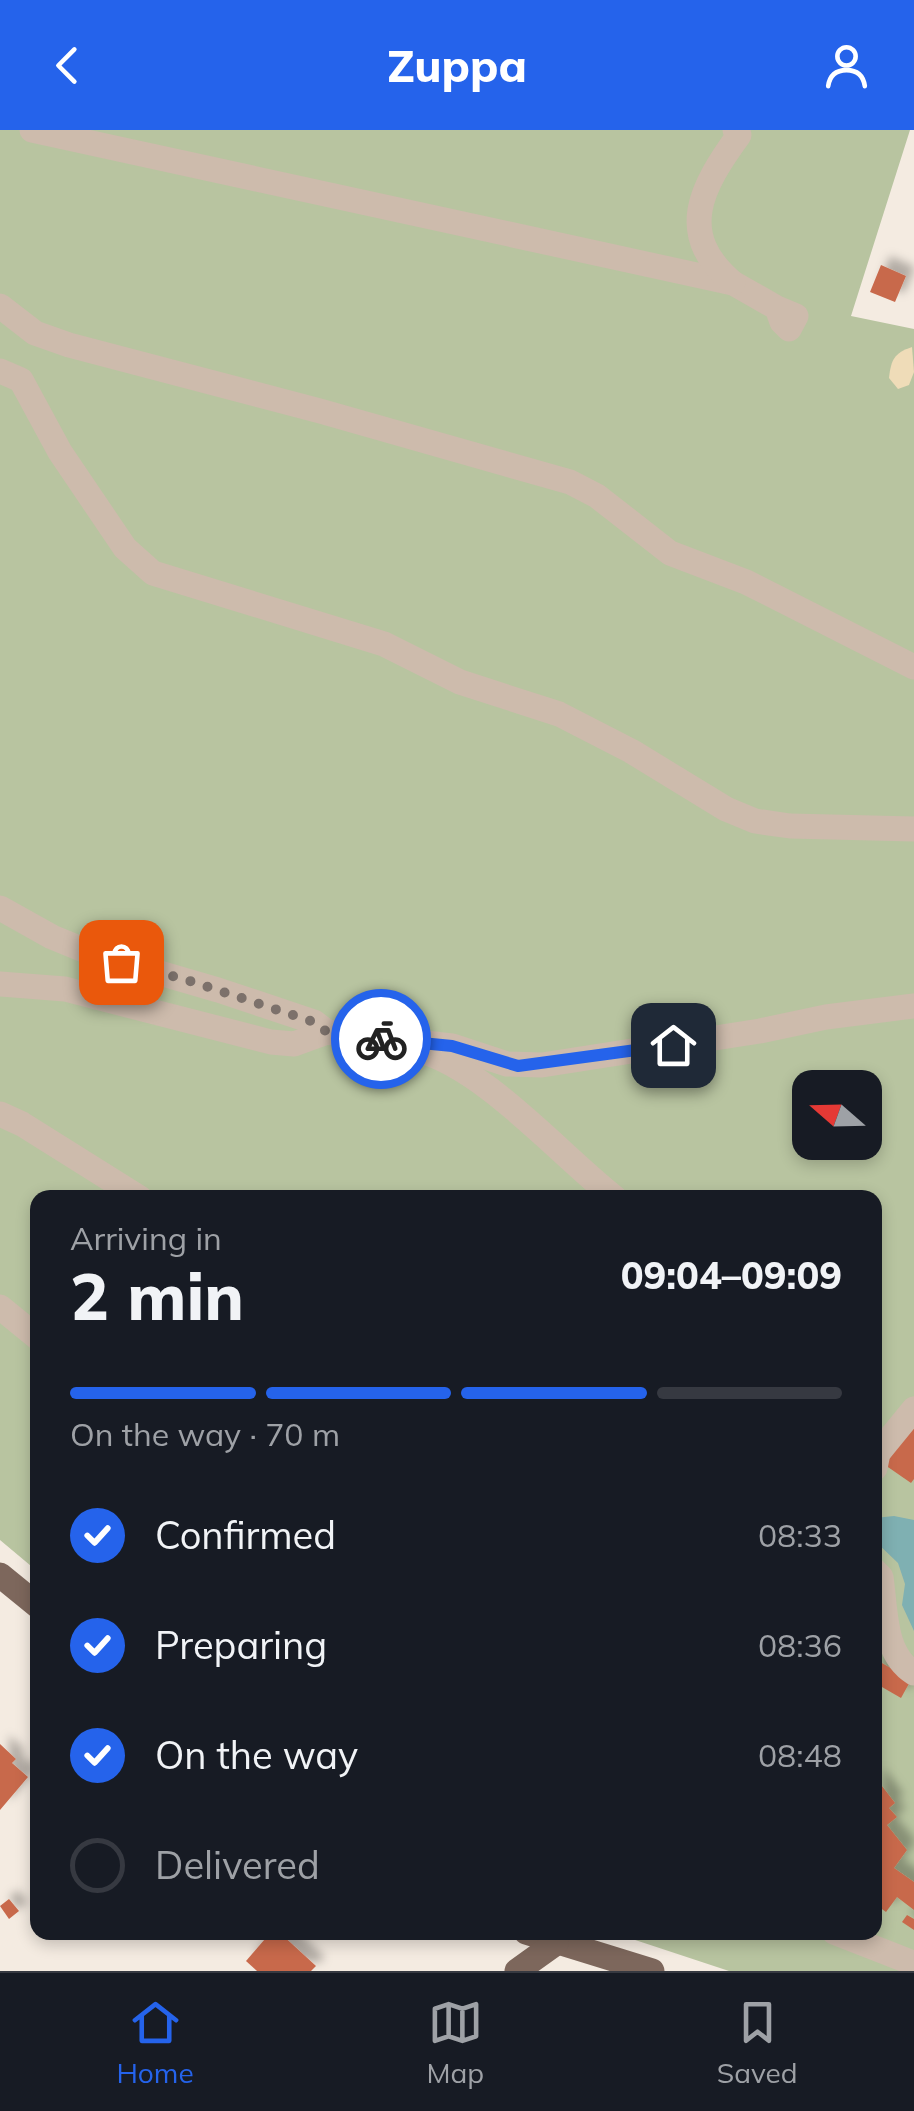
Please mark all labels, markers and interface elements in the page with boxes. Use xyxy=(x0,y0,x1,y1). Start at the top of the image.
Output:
text: Zuppa xyxy=(387,37,527,93)
icon: back xyxy=(40,38,95,93)
icon: person xyxy=(819,38,874,93)
pin xyxy=(79,920,164,1005)
icon: bag xyxy=(94,935,149,990)
courier xyxy=(331,989,431,1089)
pin xyxy=(631,1003,716,1088)
icon: bike xyxy=(354,1012,409,1067)
icon: home xyxy=(646,1018,701,1073)
north arrow xyxy=(792,1070,882,1160)
map controls xyxy=(792,1070,882,1160)
text: Arriving in xyxy=(70,1218,222,1258)
text: 09:04–09:09 xyxy=(621,1251,842,1299)
text: 2 min xyxy=(70,1255,244,1336)
text: On the way · 70 m xyxy=(70,1414,340,1454)
icon: check xyxy=(70,1508,125,1563)
text: Confirmed xyxy=(155,1511,336,1559)
text: 08:33 xyxy=(758,1515,842,1555)
icon: check xyxy=(70,1618,125,1673)
text: Preparing xyxy=(155,1621,327,1669)
text: 08:36 xyxy=(758,1625,842,1665)
icon: check xyxy=(70,1728,125,1783)
text: On the way xyxy=(155,1731,358,1779)
text: 08:48 xyxy=(758,1735,842,1775)
text: Delivered xyxy=(155,1841,320,1889)
tab: Home xyxy=(116,1995,194,2090)
tab: Map xyxy=(426,1995,484,2090)
tab: Saved xyxy=(717,1995,798,2090)

